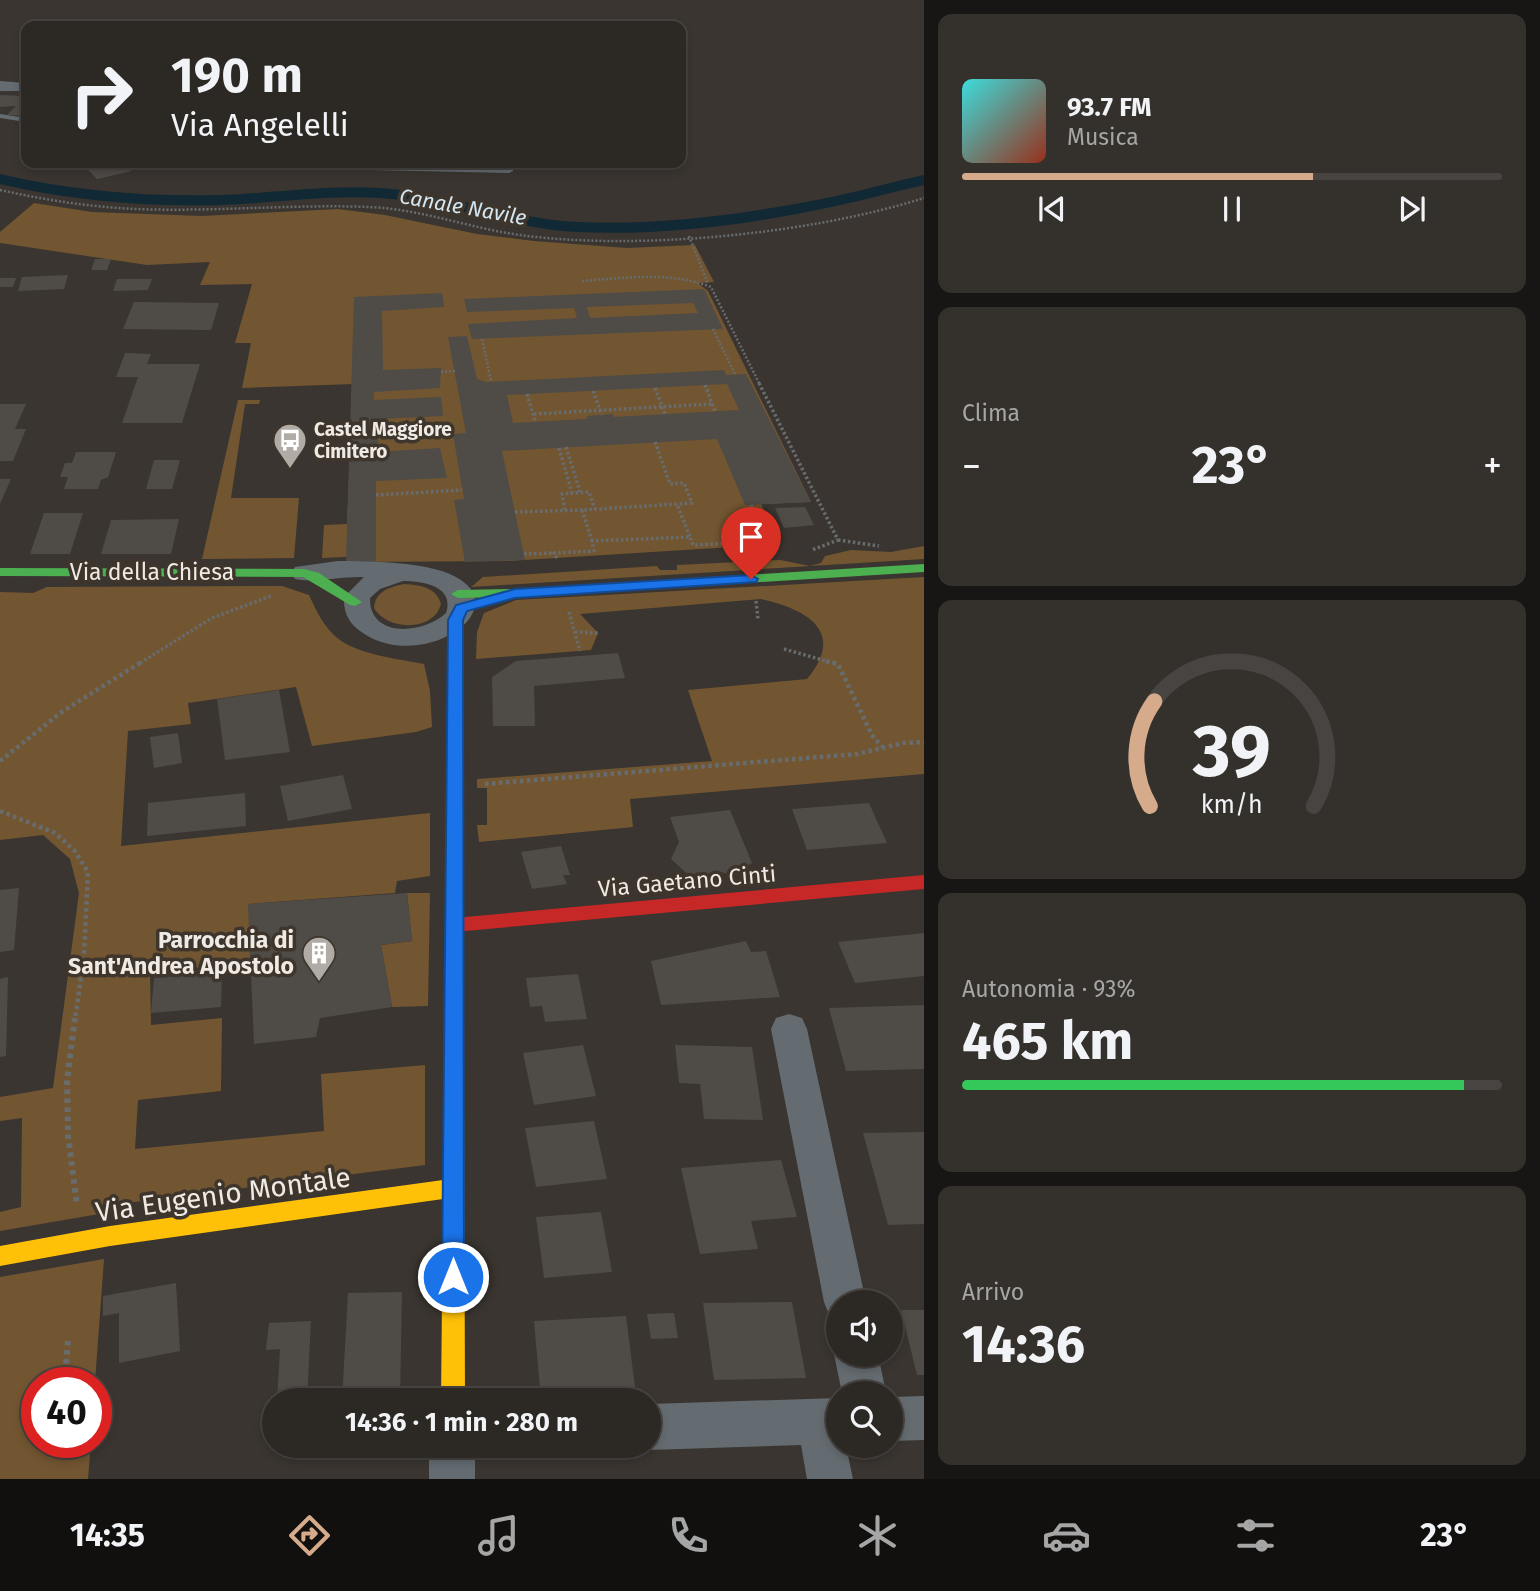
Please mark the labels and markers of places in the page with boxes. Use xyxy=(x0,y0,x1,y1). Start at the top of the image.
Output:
place label: Castel Maggiore Cimitero xyxy=(314,418,452,463)
bus stop icon: Castel Maggiore Cimitero xyxy=(271,421,309,470)
pin xyxy=(721,507,781,579)
place label: Parrocchia di Sant'Andrea Apostolo xyxy=(68,926,294,980)
building icon: Parrocchia di Sant'Andrea Apostolo xyxy=(300,934,338,983)

